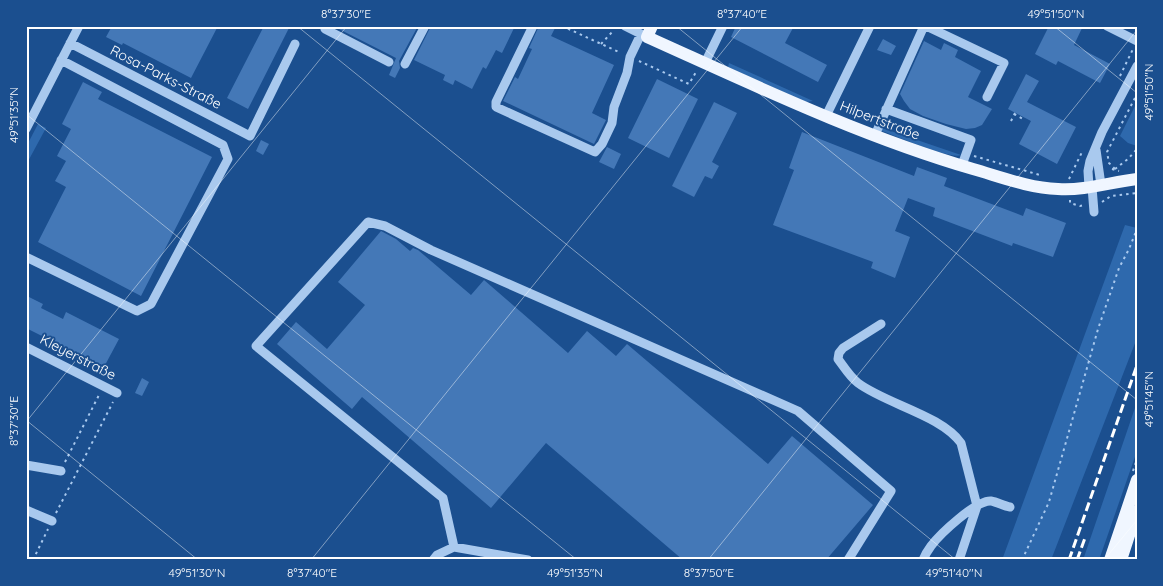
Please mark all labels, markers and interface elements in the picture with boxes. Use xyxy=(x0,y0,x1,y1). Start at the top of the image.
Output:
text: 8°37'30"E xyxy=(321,6,371,21)
text: 8°37'40"E xyxy=(717,6,767,21)
text: 49°51'50"N xyxy=(1027,6,1085,21)
street label: Rosa-Parks-Straße xyxy=(107,41,225,113)
text: 49°51'50"N xyxy=(1141,63,1156,121)
text: 49°51'35"N xyxy=(6,87,21,143)
street label: Hilpertstraße xyxy=(837,96,923,144)
street label: Kleyerstraße xyxy=(37,330,119,384)
text: 49°51'45"N xyxy=(1141,371,1156,427)
text: 8°37'30"E xyxy=(6,396,21,446)
text: 49°51'30"N xyxy=(169,565,225,580)
text: 8°37'40"E xyxy=(287,565,337,580)
text: 49°51'35"N xyxy=(547,565,603,580)
text: 8°37'50"E xyxy=(684,565,734,580)
text: 49°51'40"N xyxy=(926,565,982,580)

